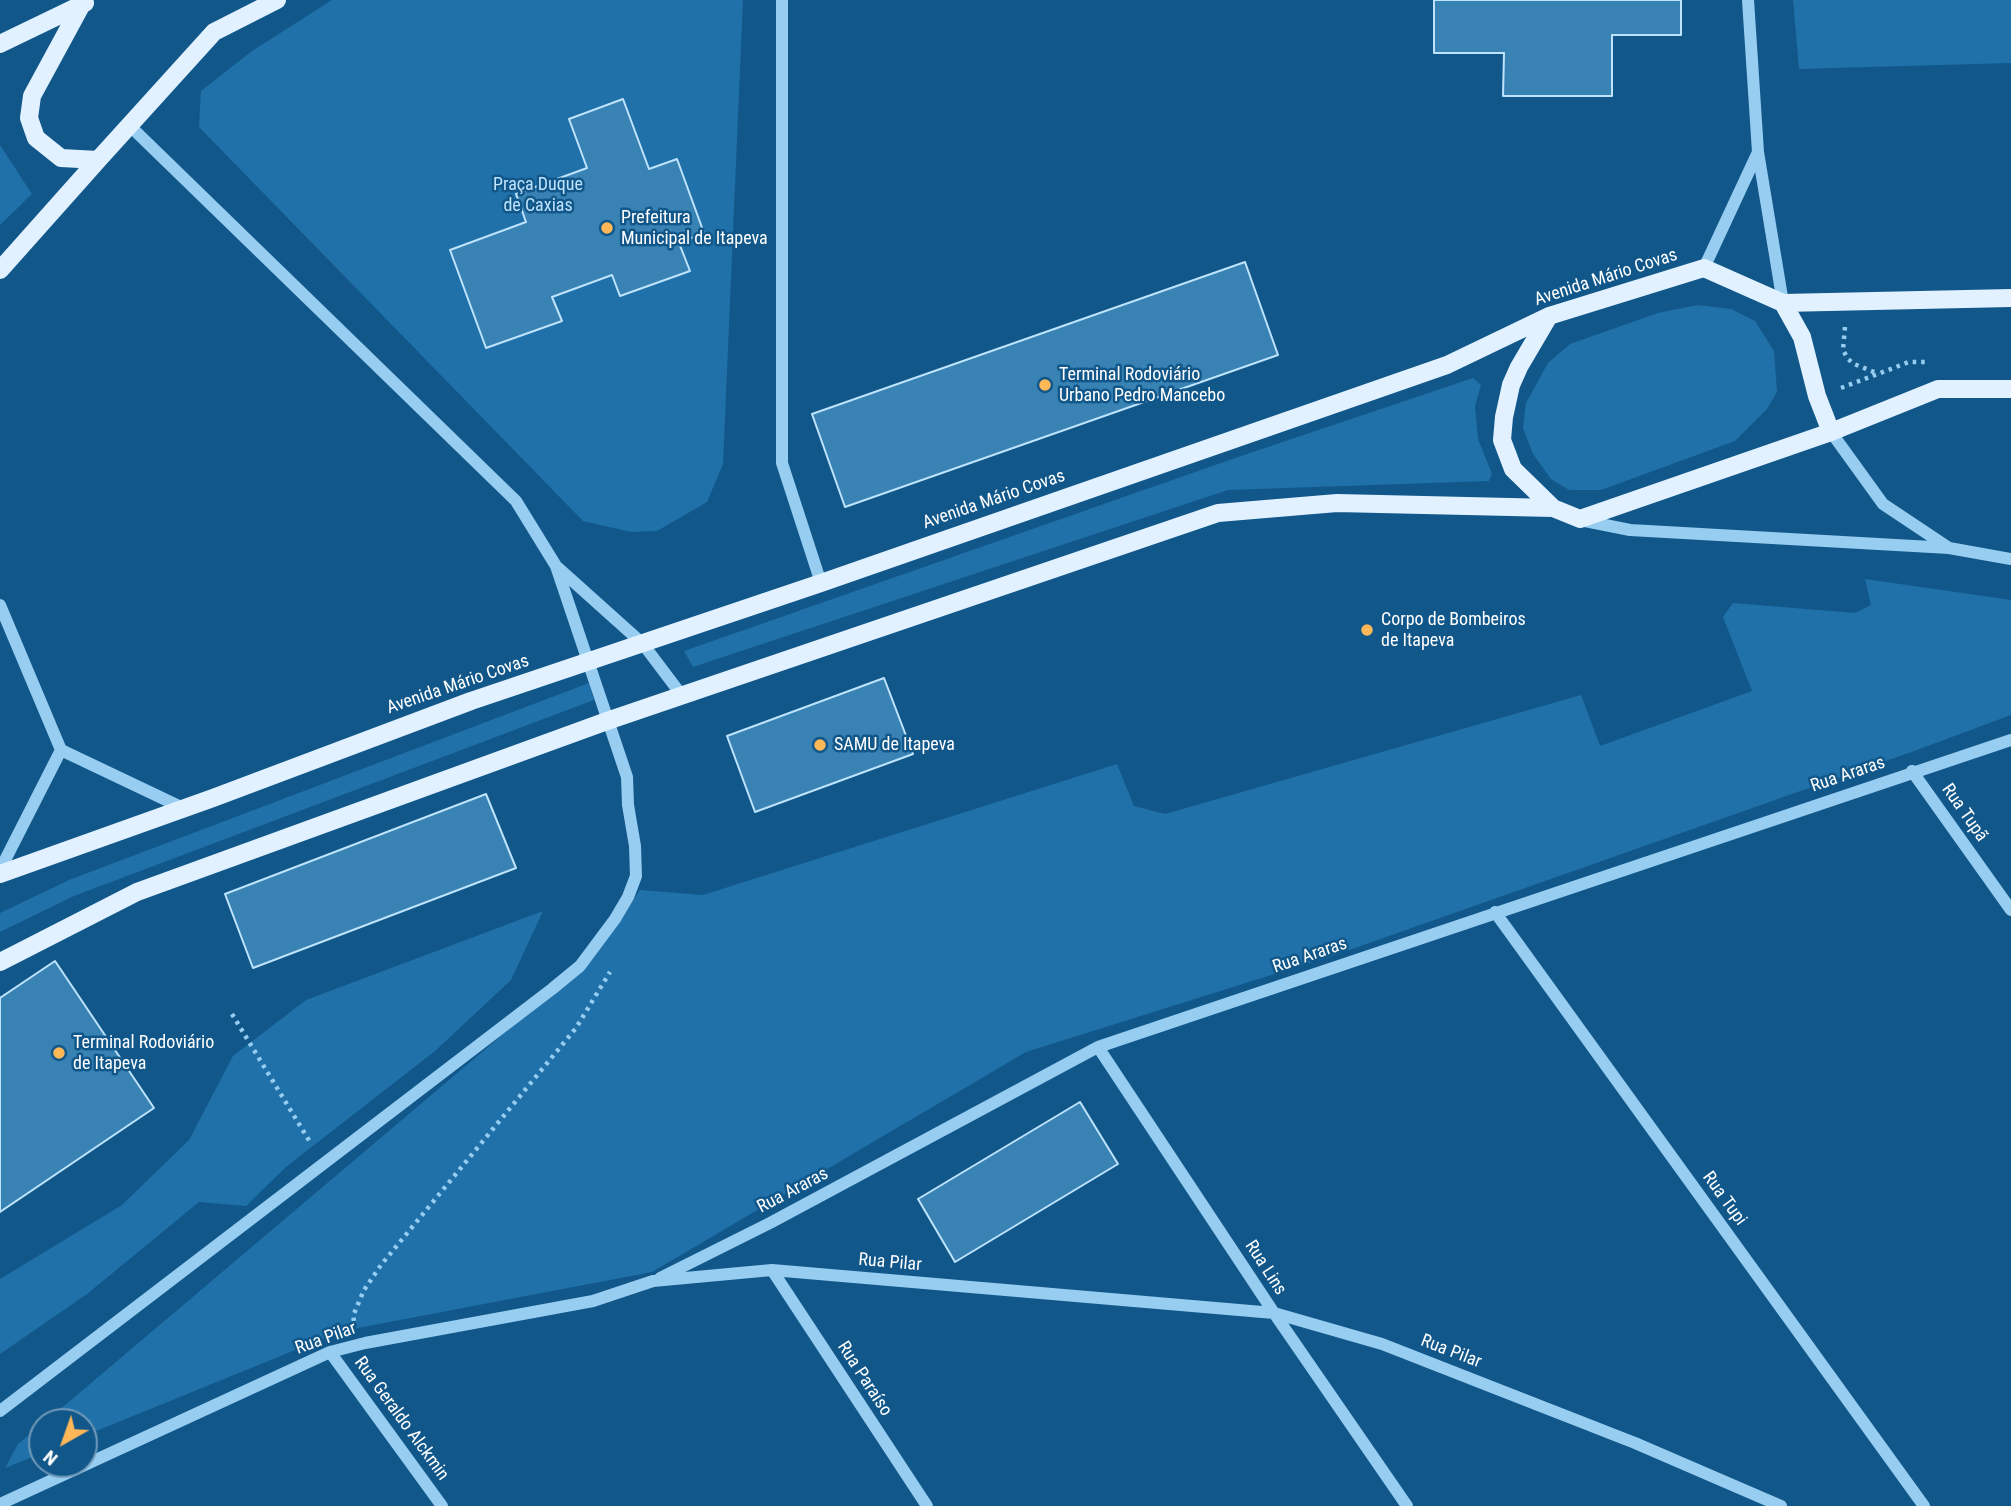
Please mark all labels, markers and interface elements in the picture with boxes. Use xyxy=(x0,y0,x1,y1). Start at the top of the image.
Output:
park label: Praça Duque de Caxias xyxy=(493,174,583,216)
place label: Prefeitura Municipal de Itapeva xyxy=(621,207,768,249)
marker: Prefeitura Municipal de Itapeva xyxy=(599,220,615,236)
street label: Avenida Mário Covas xyxy=(1532,245,1680,311)
place label: Terminal Rodoviário Urbano Pedro Mancebo xyxy=(1059,364,1225,406)
marker: Terminal Rodoviário Urbano Pedro Mancebo xyxy=(1037,377,1053,393)
street label: Avenida Mário Covas xyxy=(920,466,1068,534)
place label: Corpo de Bombeiros de Itapeva xyxy=(1381,609,1526,652)
marker: Corpo de Bombeiros de Itapeva xyxy=(1359,622,1375,638)
street label: Avenida Mário Covas xyxy=(384,651,532,719)
place label: SAMU de Itapeva xyxy=(834,734,955,756)
marker: SAMU de Itapeva xyxy=(812,737,828,753)
street label: Rua Araras xyxy=(1808,752,1888,798)
street label: Rua Tupã xyxy=(1936,780,1992,846)
street label: Rua Araras xyxy=(1270,933,1350,979)
place label: Terminal Rodoviário de Itapeva xyxy=(73,1032,214,1074)
marker: Terminal Rodoviário de Itapeva xyxy=(51,1045,67,1061)
street label: Rua Araras xyxy=(754,1163,832,1219)
street label: Rua Tupi xyxy=(1697,1168,1751,1230)
street label: Rua Lins xyxy=(1239,1237,1291,1299)
street label: Rua Pilar xyxy=(858,1249,922,1277)
street label: Rua Pilar xyxy=(293,1318,359,1360)
street label: Rua Pilar xyxy=(1418,1331,1484,1373)
street label: Rua Paraíso xyxy=(832,1338,896,1420)
street label: Rua Geraldo Alckmin xyxy=(349,1353,453,1485)
north arrow xyxy=(28,1408,98,1478)
text: N xyxy=(39,1445,62,1470)

